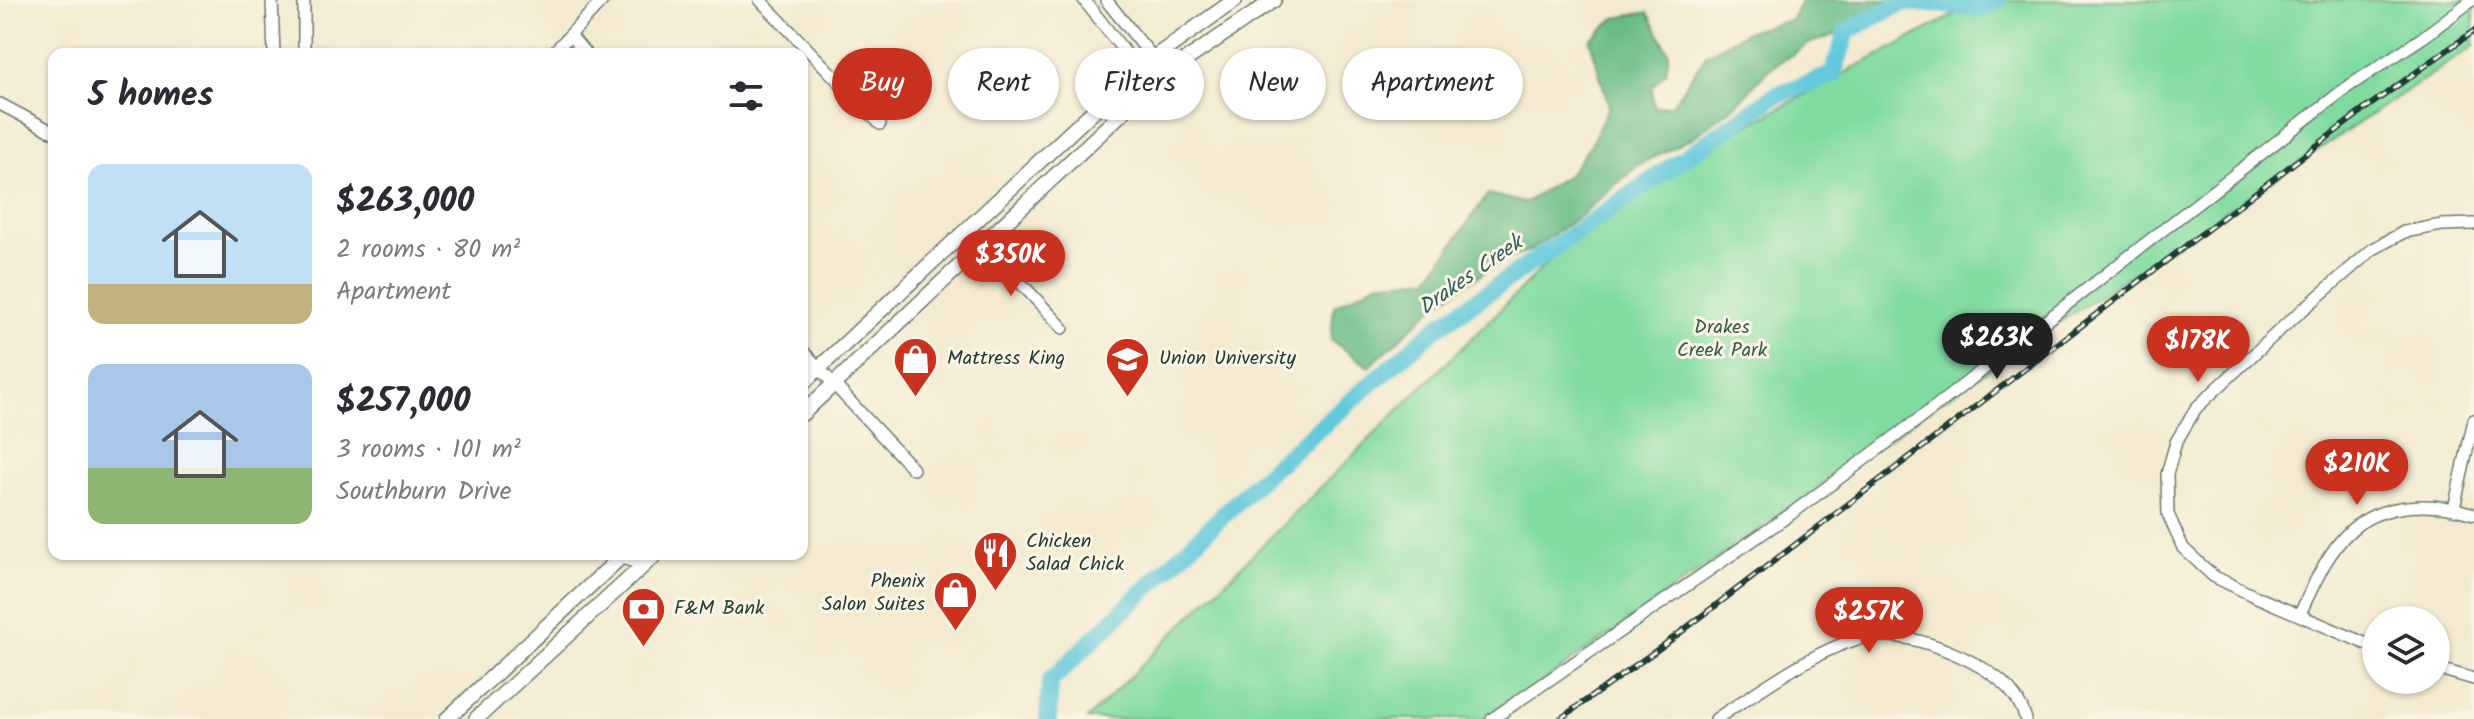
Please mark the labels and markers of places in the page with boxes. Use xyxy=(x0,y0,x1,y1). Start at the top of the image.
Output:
pin: $350K xyxy=(955,230,1067,298)
pin: $263K xyxy=(1941,313,2053,381)
pin: $178K xyxy=(2142,316,2254,384)
shop icon: Mattress King xyxy=(892,335,940,398)
school or university icon: Union University xyxy=(1104,335,1152,398)
place label: Mattress King xyxy=(947,343,1065,375)
place label: Union University xyxy=(1159,343,1297,375)
pin: $210K xyxy=(2301,439,2413,507)
place label: Chicken Salad Chick xyxy=(1026,526,1125,581)
restaurant icon: Chicken Salad Chick xyxy=(971,530,1019,593)
place label: Phenix Salon Suites xyxy=(822,566,925,621)
shop icon: Phenix Salon Suites xyxy=(932,569,980,632)
bank icon: F&M Bank xyxy=(619,585,667,648)
pin: $257K xyxy=(1813,587,1925,655)
place label: F&M Bank xyxy=(674,593,765,625)

